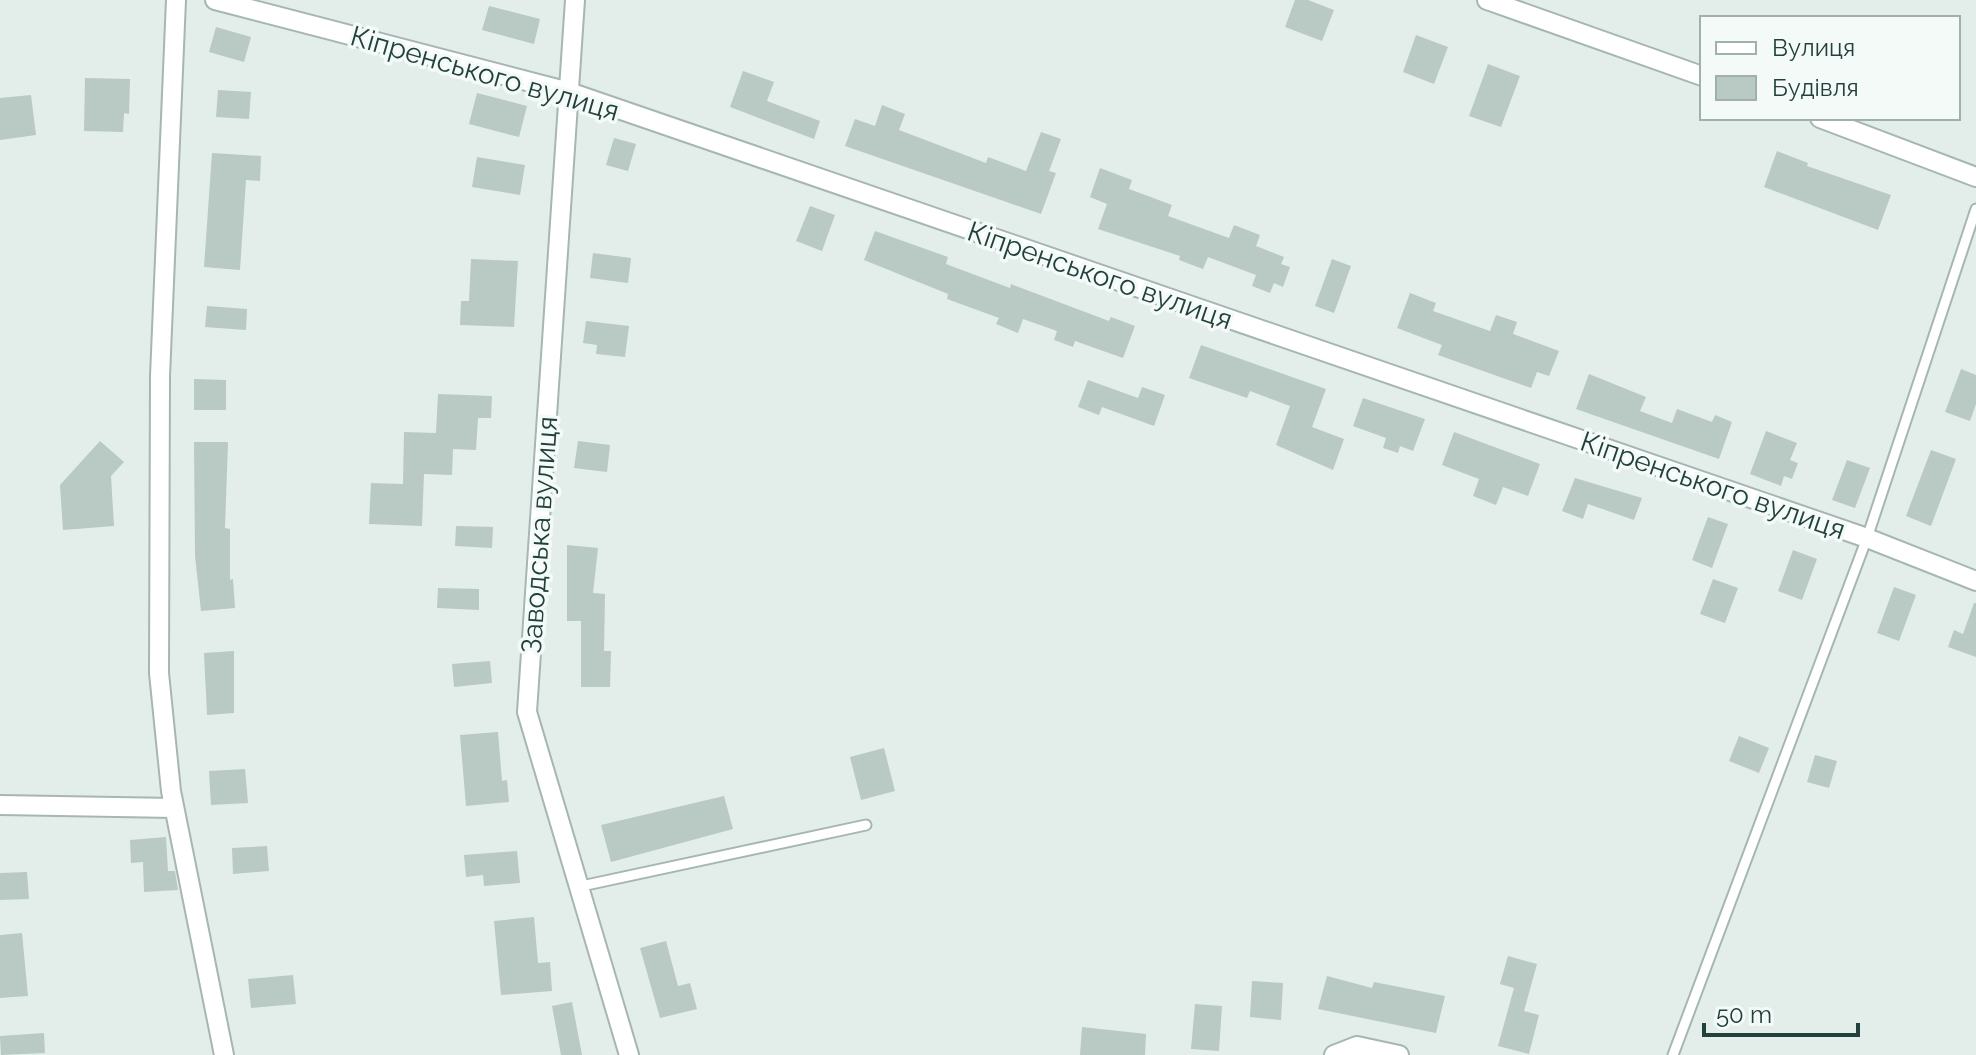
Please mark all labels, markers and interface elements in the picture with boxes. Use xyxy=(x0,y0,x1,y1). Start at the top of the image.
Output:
legend xyxy=(1700,16,1960,120)
street label: Кіпренського вулиця xyxy=(347,19,623,128)
text: Вулиця xyxy=(1772,33,1855,62)
text: Будівля xyxy=(1772,73,1859,102)
street label: Кіпренського вулиця xyxy=(963,215,1237,336)
street label: Заводська вулиця xyxy=(515,415,564,655)
street label: Кіпренського вулиця xyxy=(1576,425,1850,546)
scale bar xyxy=(1704,987,1858,1037)
text: 50 m xyxy=(1716,1000,1772,1029)

